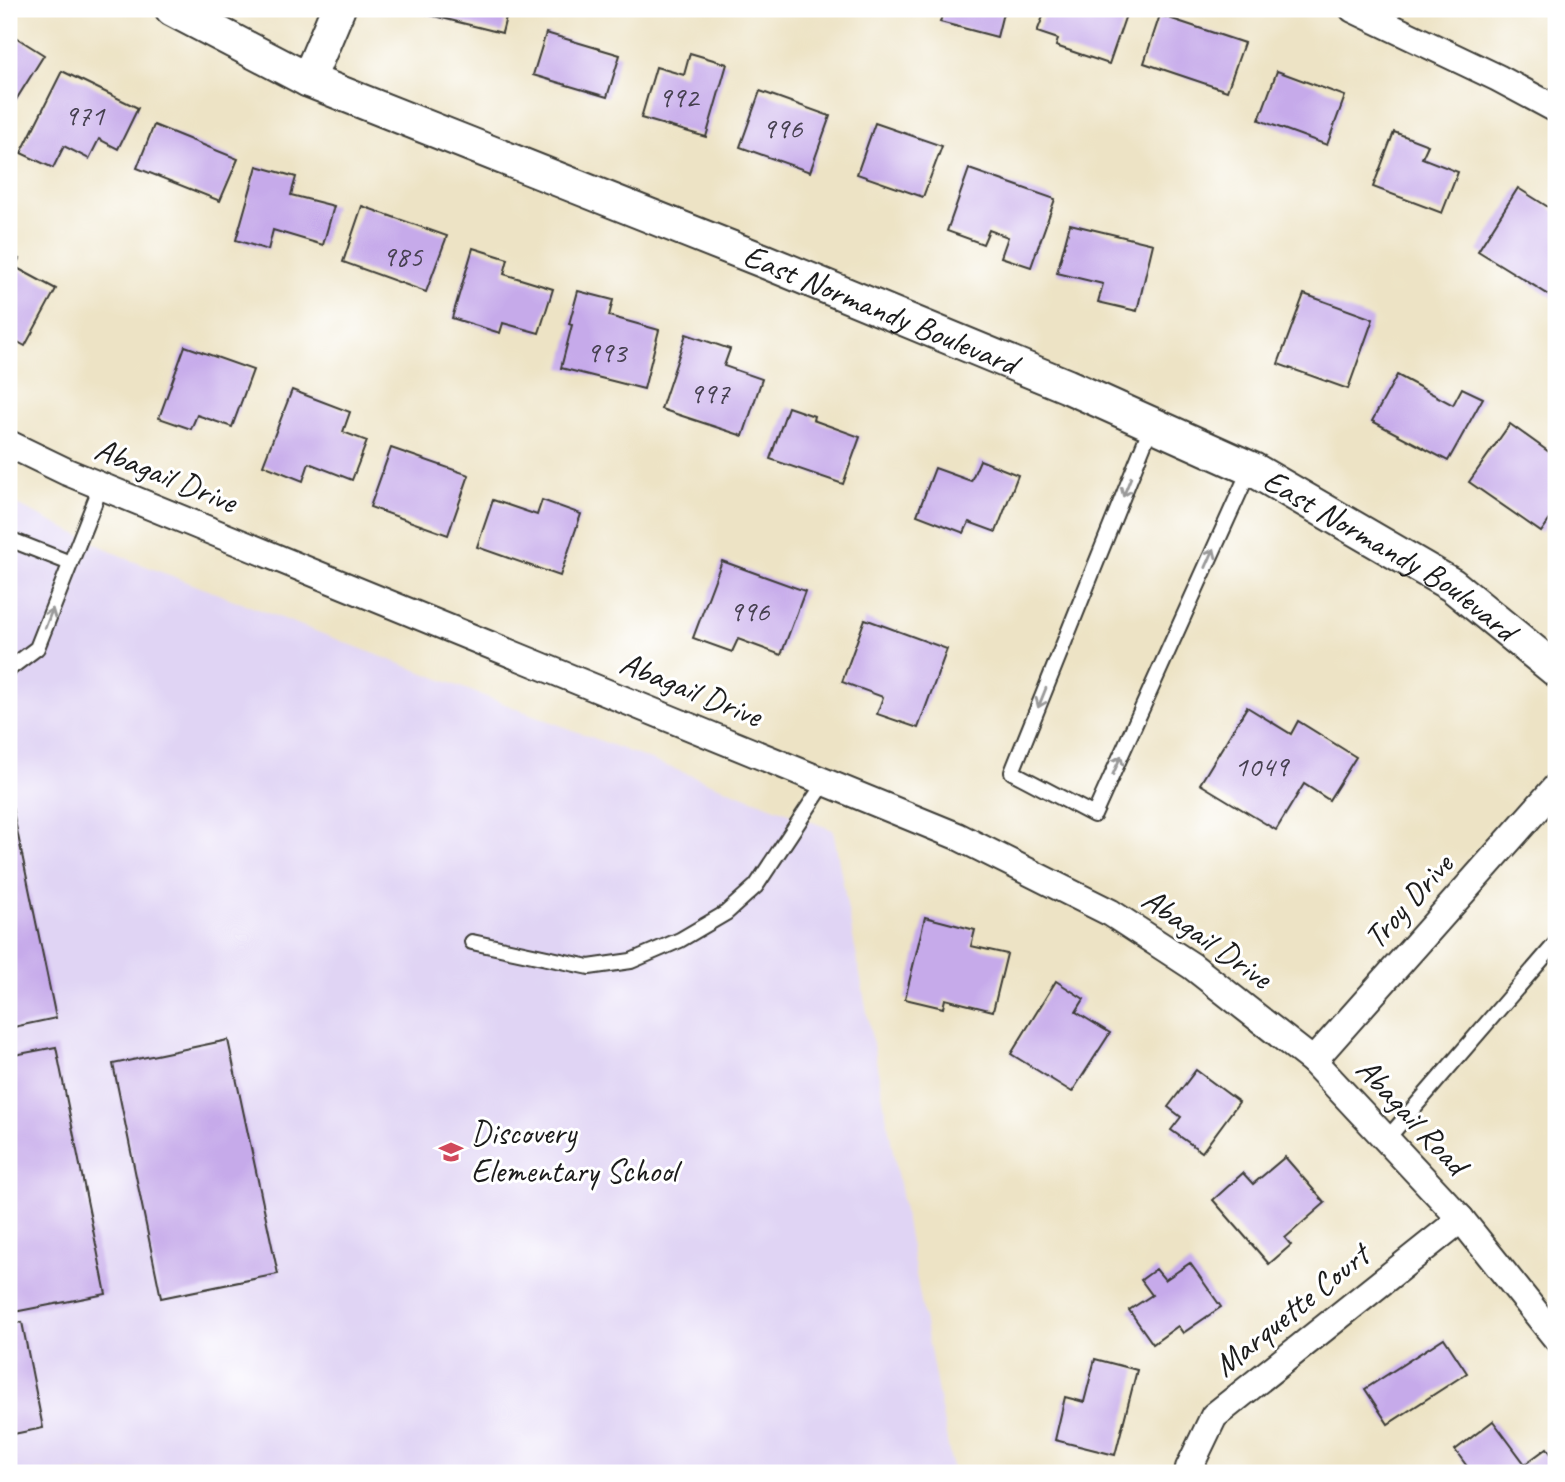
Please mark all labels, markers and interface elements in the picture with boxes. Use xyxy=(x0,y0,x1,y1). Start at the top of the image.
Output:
house number: 992 xyxy=(658,78,701,116)
house number: 971 xyxy=(64,96,106,134)
house number: 996 xyxy=(762,109,804,147)
street label: East Normandy Boulevard xyxy=(738,234,1028,386)
house number: 985 xyxy=(382,237,424,275)
house number: 993 xyxy=(586,333,629,371)
house number: 997 xyxy=(689,374,731,412)
street label: Abagail Drive xyxy=(89,428,245,523)
street label: East Normandy Boulevard xyxy=(1256,459,1529,653)
one-way arrow xyxy=(1119,476,1132,498)
one-way arrow xyxy=(1204,548,1217,569)
house number: 996 xyxy=(729,592,771,630)
one-way arrow xyxy=(44,607,57,629)
street label: Abagail Drive xyxy=(614,642,770,737)
one-way arrow xyxy=(1034,687,1047,709)
house number: 1049 xyxy=(1234,747,1291,785)
one-way arrow xyxy=(1111,755,1124,777)
street label: Troy Drive xyxy=(1354,843,1463,957)
street label: Abagail Drive xyxy=(1134,878,1282,999)
street label: Abagail Road xyxy=(1347,1049,1480,1187)
place label: Discovery Elementary School xyxy=(471,1112,682,1192)
school or university icon: Discovery Elementary School xyxy=(437,1138,465,1166)
street label: Marquette Court xyxy=(1205,1232,1381,1386)

